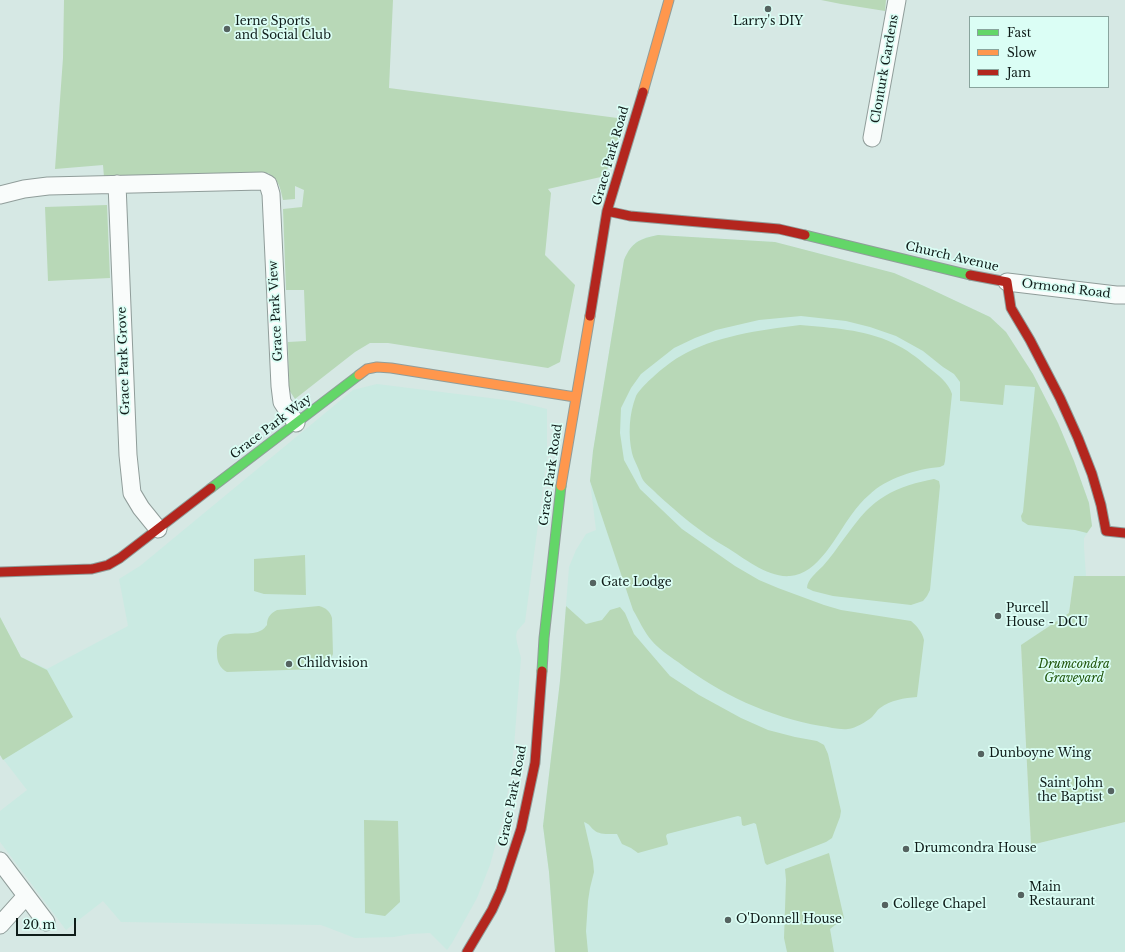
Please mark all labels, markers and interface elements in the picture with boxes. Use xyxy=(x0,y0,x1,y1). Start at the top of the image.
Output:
marker: Larry's DIY xyxy=(763,4,773,14)
street label: Clonturk Gardens xyxy=(868,14,902,124)
place label: Ierne Sports and Social Club xyxy=(235,15,331,43)
place label: Larry's DIY xyxy=(733,15,803,29)
legend xyxy=(969,16,1109,88)
marker: Ierne Sports and Social Club xyxy=(222,24,232,34)
text: Fast xyxy=(1007,25,1031,40)
text: Slow xyxy=(1007,45,1036,60)
text: Jam xyxy=(1007,65,1031,80)
street label: Grace Park Road xyxy=(590,105,632,207)
street label: Church Avenue xyxy=(904,239,1000,275)
street label: Grace Park View xyxy=(266,260,286,362)
street label: Ormond Road xyxy=(1021,276,1111,302)
street label: Grace Park Grove xyxy=(115,307,133,415)
street label: Grace Park Way xyxy=(228,392,314,462)
street label: Grace Park Road xyxy=(537,423,565,527)
place label: Gate Lodge xyxy=(601,576,672,590)
marker: Gate Lodge xyxy=(588,578,598,588)
place label: Purcell House - DCU xyxy=(1006,602,1088,630)
marker: Purcell House - DCU xyxy=(993,611,1003,621)
place label: Childvision xyxy=(297,657,368,671)
park label: Drumcondra Graveyard xyxy=(1038,658,1110,686)
marker: Childvision xyxy=(284,659,294,669)
street label: Grace Park Road xyxy=(496,744,530,848)
place label: Dunboyne Wing xyxy=(989,747,1091,761)
marker: Dunboyne Wing xyxy=(976,749,986,759)
place label: Saint John the Baptist xyxy=(1037,777,1103,805)
marker: Saint John the Baptist xyxy=(1106,786,1116,796)
place label: Drumcondra House xyxy=(914,842,1037,856)
marker: Drumcondra House xyxy=(901,844,911,854)
place label: Main Restaurant xyxy=(1029,881,1095,909)
marker: Main Restaurant xyxy=(1016,890,1026,900)
place label: College Chapel xyxy=(893,898,986,912)
marker: College Chapel xyxy=(880,900,890,910)
scale bar xyxy=(18,910,78,936)
place label: O'Donnell House xyxy=(736,913,842,927)
marker: O'Donnell House xyxy=(723,915,733,925)
text: 20 m xyxy=(23,917,55,932)

